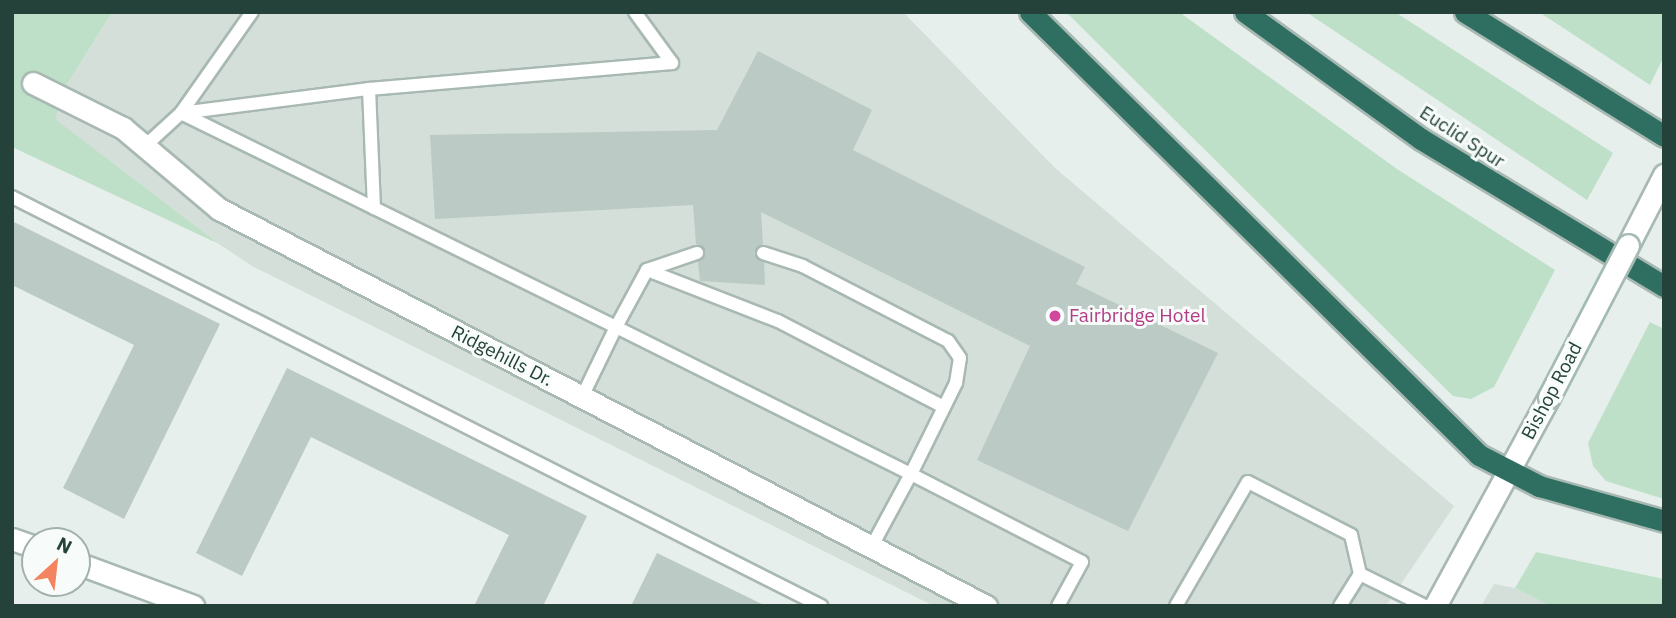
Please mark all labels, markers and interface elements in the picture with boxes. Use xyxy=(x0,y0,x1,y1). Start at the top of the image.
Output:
street label: Euclid Spur xyxy=(1415,101,1509,173)
place label: Fairbridge Hotel xyxy=(1069,305,1206,327)
marker: Fairbridge Hotel xyxy=(1047,308,1063,324)
street label: Ridgehills Dr. xyxy=(447,321,557,391)
street label: Bishop Road xyxy=(1517,338,1587,444)
north arrow xyxy=(21,527,91,597)
text: N xyxy=(53,531,76,559)

